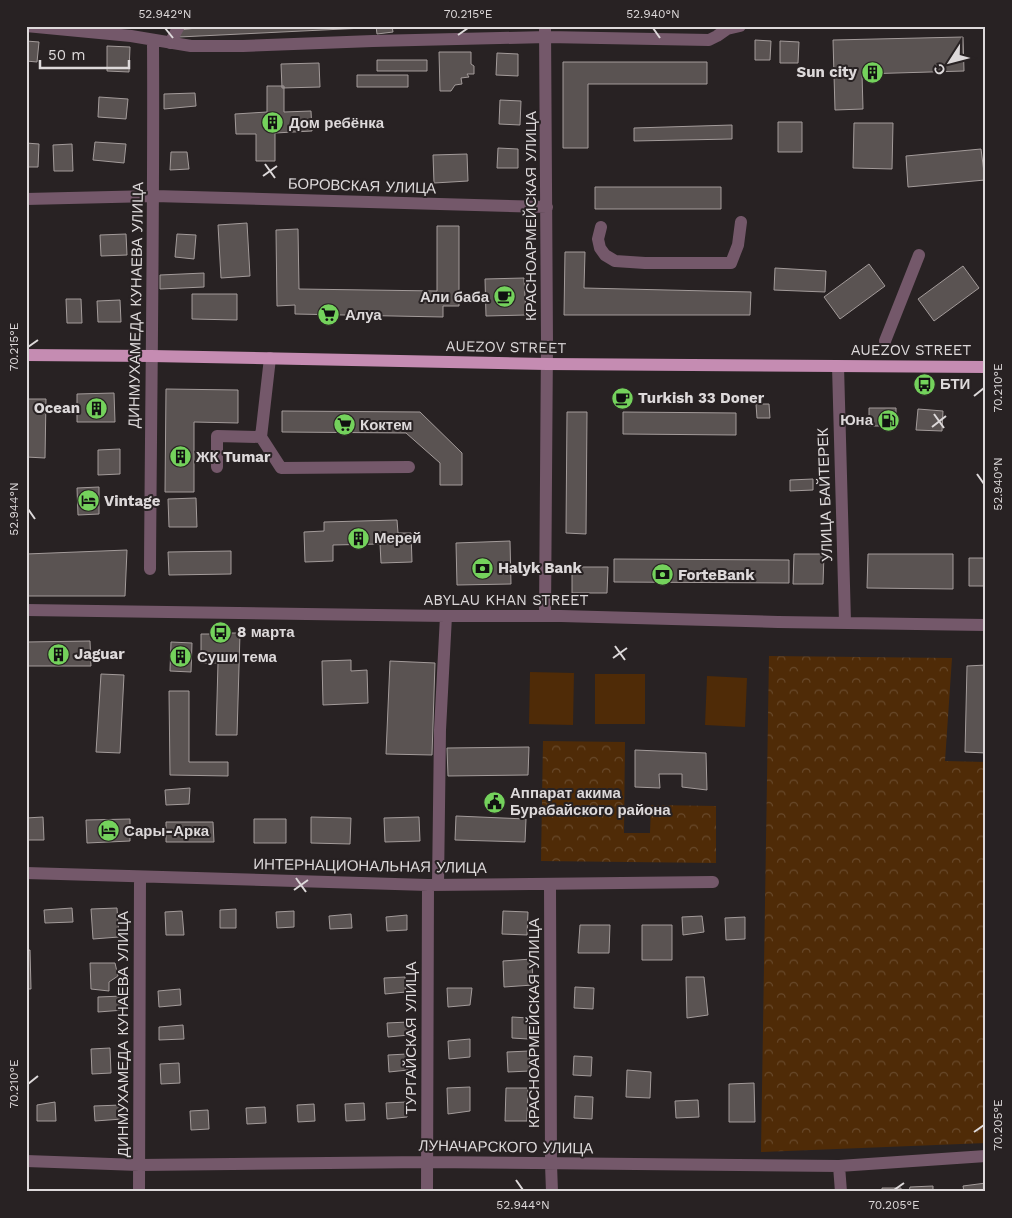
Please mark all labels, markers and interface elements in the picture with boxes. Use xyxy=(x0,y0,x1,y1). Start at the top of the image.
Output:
text: 52.942°N xyxy=(138,7,192,21)
text: 70.215°E xyxy=(444,7,493,21)
text: 52.940°N xyxy=(626,7,680,21)
scale bar xyxy=(40,38,129,70)
north arrow xyxy=(924,38,974,88)
text: 50 m xyxy=(48,46,85,64)
building icon: Sun city xyxy=(861,60,885,84)
text: С xyxy=(930,61,949,78)
place label: Sun city xyxy=(797,63,858,81)
building icon: Дом ребёнка xyxy=(261,111,285,135)
street label: КРАСНОАРМЕЙСКАЯ УЛИЦА xyxy=(522,111,540,321)
place label: Дом ребёнка xyxy=(289,114,385,132)
street label: БОРОВСКАЯ УЛИЦА xyxy=(287,174,437,198)
street label: ДИНМУХАМЕДА КУНАЕВА УЛИЦА xyxy=(125,182,147,428)
cafe icon: Али баба xyxy=(493,285,517,309)
place label: Али баба xyxy=(420,288,490,306)
supermarket icon: Алуа xyxy=(317,303,341,327)
place label: Алуа xyxy=(345,306,382,324)
text: 70.215°E xyxy=(7,322,21,371)
street label: AUEZOV STREET xyxy=(445,337,567,357)
street label: AUEZOV STREET xyxy=(851,341,971,359)
text: 70.210°E xyxy=(991,363,1005,413)
bus stop icon: БТИ xyxy=(912,372,936,396)
place label: БТИ xyxy=(940,375,970,393)
cafe icon: Turkish 33 Doner xyxy=(610,386,634,410)
place label: Turkish 33 Doner xyxy=(638,389,765,407)
building icon: Ocean xyxy=(84,396,108,420)
place label: Ocean xyxy=(34,399,80,417)
fuel station icon: Юна xyxy=(877,408,901,432)
place label: Юна xyxy=(840,411,874,429)
supermarket icon: Коктем xyxy=(332,413,356,437)
place label: Коктем xyxy=(360,416,412,434)
street label: УЛИЦА БАЙТЕРЕК xyxy=(814,427,836,562)
building icon: ЖК Tumar xyxy=(168,445,192,469)
place label: ЖК Tumar xyxy=(195,448,271,466)
text: 52.940°N xyxy=(991,457,1005,511)
text: 52.944°N xyxy=(7,482,21,536)
hotel icon: Vintage xyxy=(76,489,100,513)
place label: Vintage xyxy=(104,492,161,510)
building icon: Мерей xyxy=(346,526,370,550)
place label: Мерей xyxy=(374,529,422,547)
bank icon: Halyk Bank xyxy=(470,556,494,580)
place label: Halyk Bank xyxy=(498,559,583,577)
bank icon: ForteBank xyxy=(650,563,674,587)
place label: ForteBank xyxy=(678,566,755,584)
street label: ABYLAU KHAN STREET xyxy=(423,591,589,609)
bus stop icon: 8 марта xyxy=(209,620,233,644)
place label: 8 марта xyxy=(237,623,295,641)
building icon: Jaguar xyxy=(46,642,70,666)
place label: Jaguar xyxy=(74,645,125,663)
building icon: Суши тема xyxy=(169,645,193,669)
place label: Суши тема xyxy=(197,648,278,666)
place label: Аппарат акима Бурабайского района xyxy=(510,784,671,819)
public building icon: Аппарат акима Бурабайского района xyxy=(482,790,506,814)
hotel icon: Сары-Арка xyxy=(96,819,120,843)
place label: Сары-Арка xyxy=(124,822,210,840)
street label: ИНТЕРНАЦИОНАЛЬНАЯ УЛИЦА xyxy=(253,855,487,877)
street label: ДИНМУХАМЕДА КУНАЕВА УЛИЦА xyxy=(114,911,132,1157)
street label: КРАСНОАРМЕЙСКАЯ УЛИЦА xyxy=(525,918,543,1128)
street label: ТУРГАЙСКАЯ УЛИЦА xyxy=(402,962,420,1114)
text: 70.210°E xyxy=(7,1059,21,1109)
text: 70.205°E xyxy=(991,1099,1005,1151)
street label: ЛУНАЧАРСКОГО УЛИЦА xyxy=(418,1136,594,1158)
text: 52.944°N xyxy=(496,1198,550,1212)
text: 70.205°E xyxy=(868,1198,920,1212)

